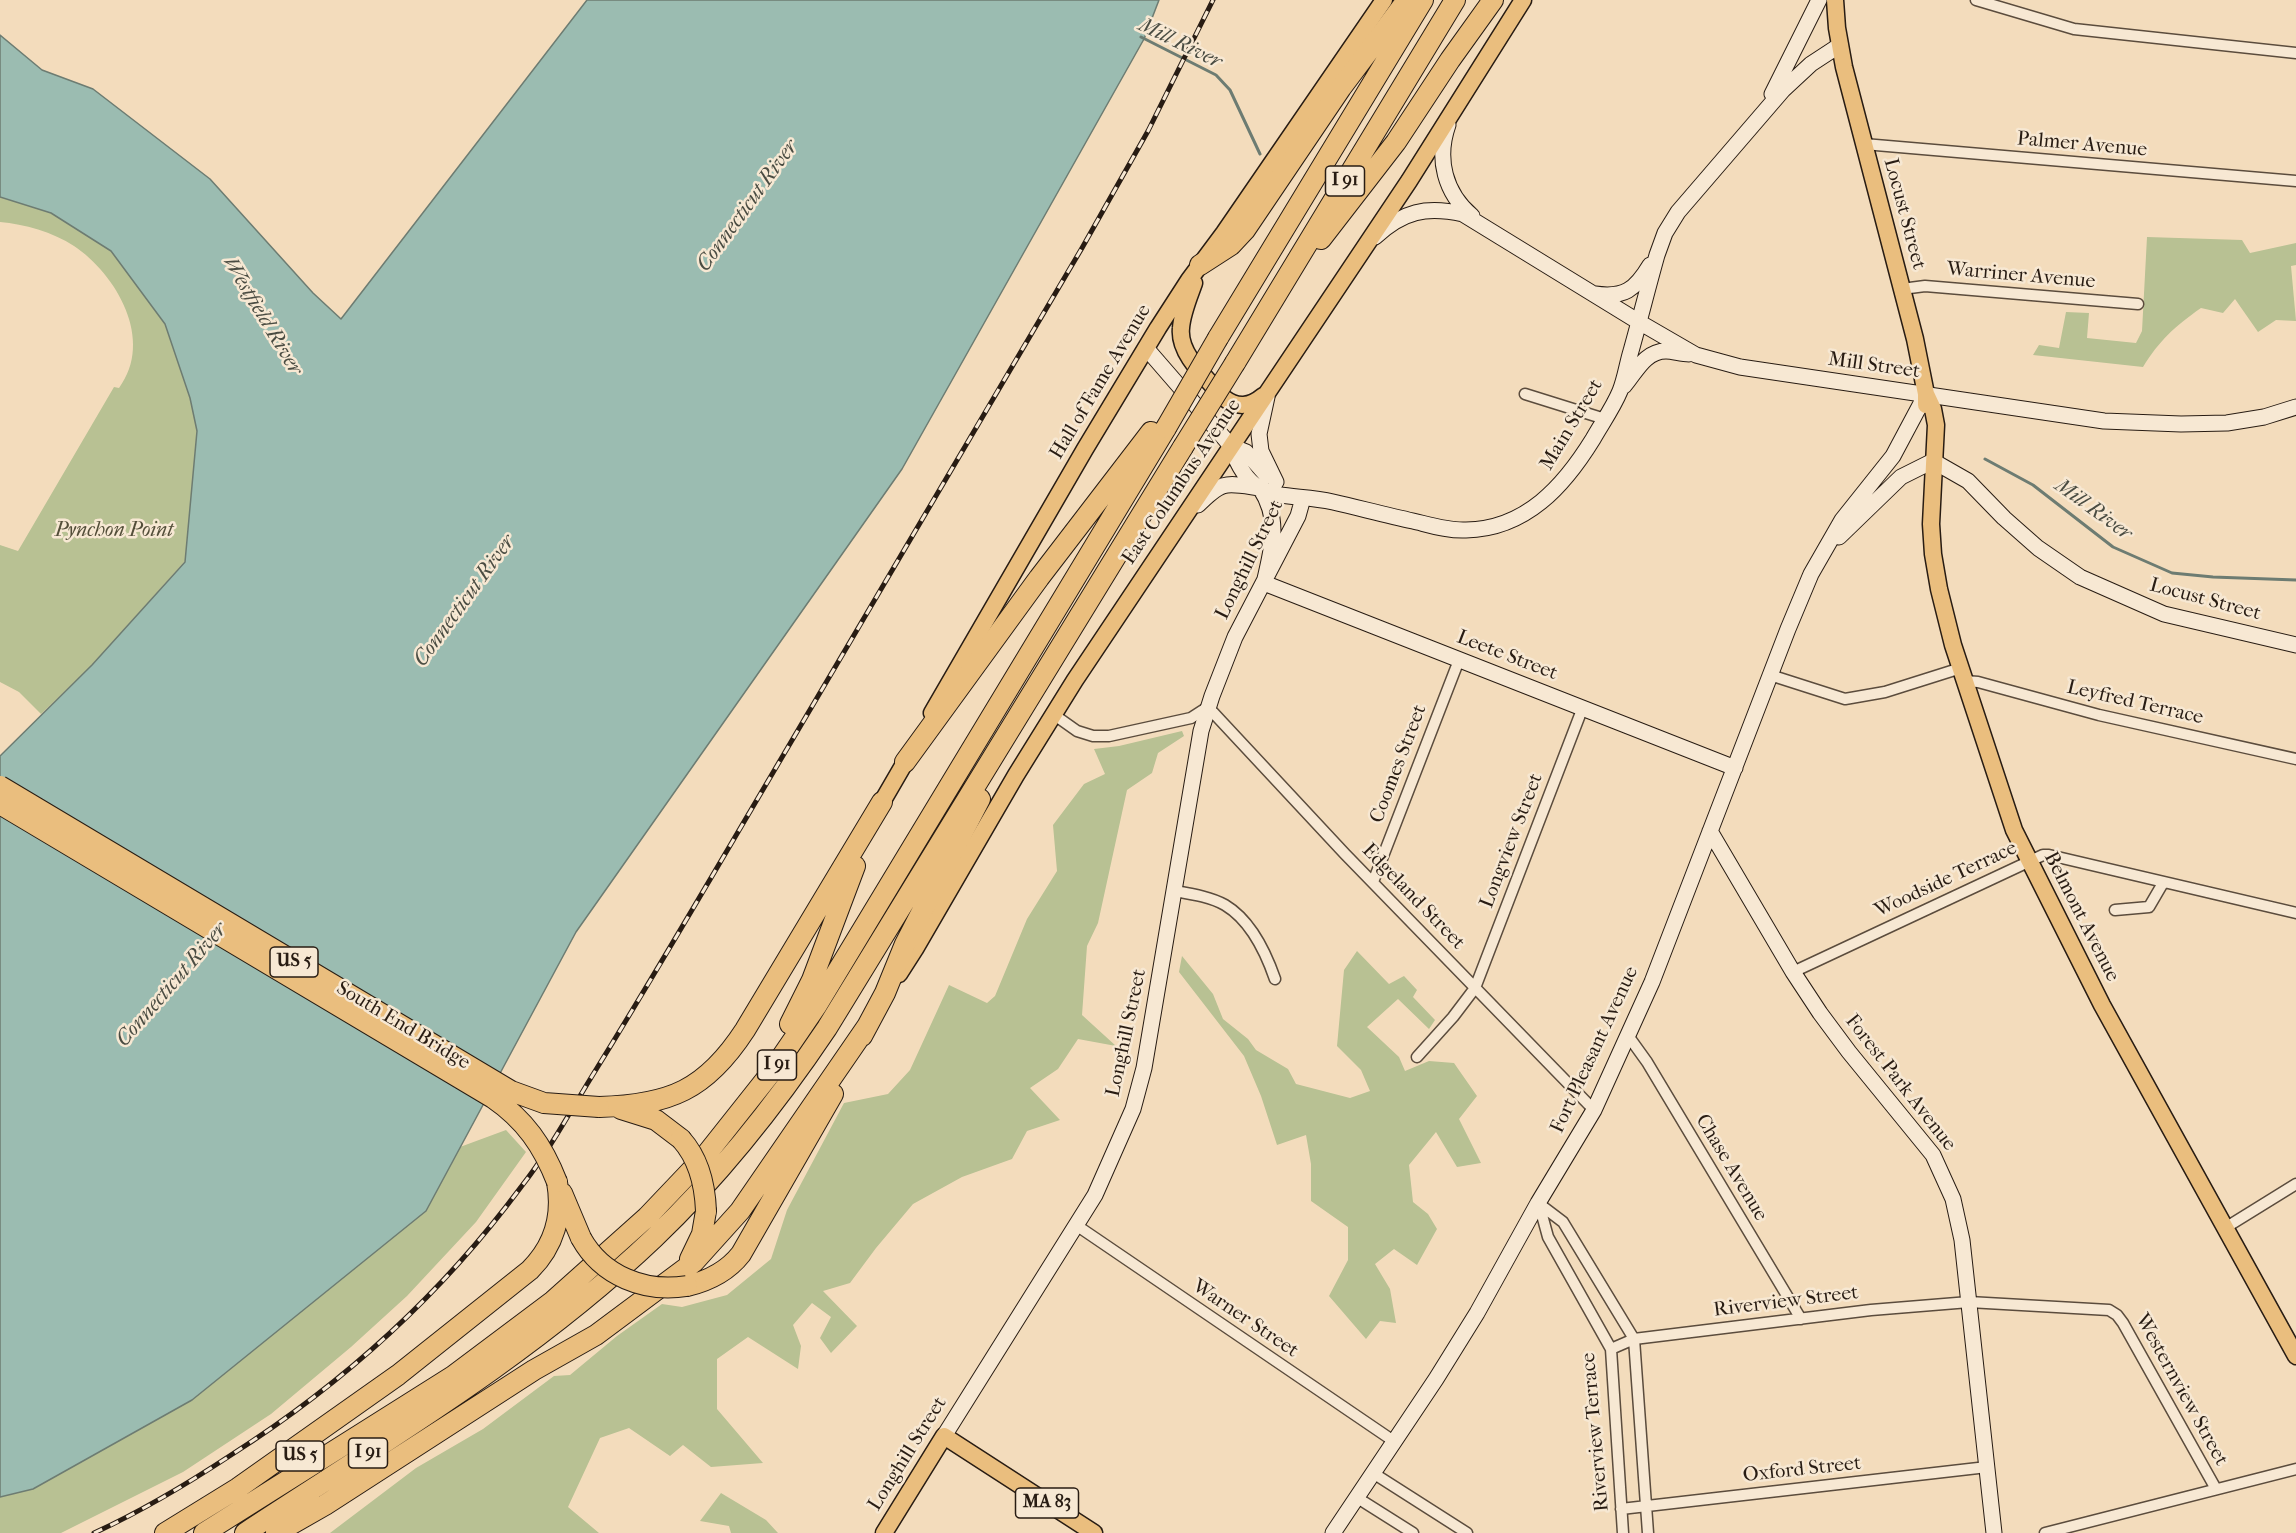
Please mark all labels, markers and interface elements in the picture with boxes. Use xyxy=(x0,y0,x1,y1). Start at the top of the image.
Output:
water label: Mill River xyxy=(1134,13,1226,75)
street label: Palmer Avenue xyxy=(2016,127,2148,163)
water label: Connecticut River xyxy=(692,135,804,277)
street label: Locust Street xyxy=(1878,156,1930,272)
road number: I 91 xyxy=(1326,166,1364,196)
water label: Westfield River xyxy=(217,252,307,380)
street label: Warriner Avenue xyxy=(1946,258,2096,294)
street label: Hall of Fame Avenue xyxy=(1045,300,1157,464)
street label: Mill Street xyxy=(1827,348,1921,384)
street label: Main Street xyxy=(1535,375,1609,475)
street label: East Columbus Avenue xyxy=(1118,395,1246,569)
water label: Mill River xyxy=(2049,474,2137,546)
street label: Longhill Street xyxy=(1211,496,1289,624)
park label: Pynchon Point xyxy=(55,519,173,543)
water label: Connecticut River xyxy=(409,530,521,672)
street label: Locust Street xyxy=(2147,574,2263,626)
street label: Leete Street xyxy=(1453,626,1561,686)
street label: Leyfred Terrace xyxy=(2065,676,2205,730)
street label: Coomes Street xyxy=(1365,702,1433,826)
street label: Longview Street xyxy=(1475,770,1549,912)
street label: Woodside Terrace xyxy=(1871,837,2021,923)
street label: Edgeland Street xyxy=(1356,839,1470,955)
street label: Belmont Avenue xyxy=(2038,848,2124,986)
water label: Connecticut River xyxy=(111,918,233,1052)
road number: US 5 xyxy=(270,947,318,977)
street label: Fort Pleasant Avenue xyxy=(1546,963,1644,1137)
street label: Longhill Street xyxy=(1102,967,1152,1099)
street label: South End Bridge xyxy=(332,977,474,1075)
street label: Forest Park Avenue xyxy=(1839,1010,1961,1156)
road number: I 91 xyxy=(758,1050,796,1080)
street label: Chase Avenue xyxy=(1690,1110,1772,1226)
street label: Warner Street xyxy=(1187,1275,1303,1363)
street label: Riverview Street xyxy=(1712,1281,1860,1323)
street label: Westernview Street xyxy=(2129,1310,2233,1470)
street label: Riverview Terrace xyxy=(1577,1352,1615,1512)
street label: Longhill Street xyxy=(863,1393,953,1515)
road number: I 91 xyxy=(348,1438,388,1468)
road number: US 5 xyxy=(276,1441,324,1471)
street label: Oxford Street xyxy=(1742,1452,1862,1488)
road number: MA 83 xyxy=(1016,1488,1078,1518)

